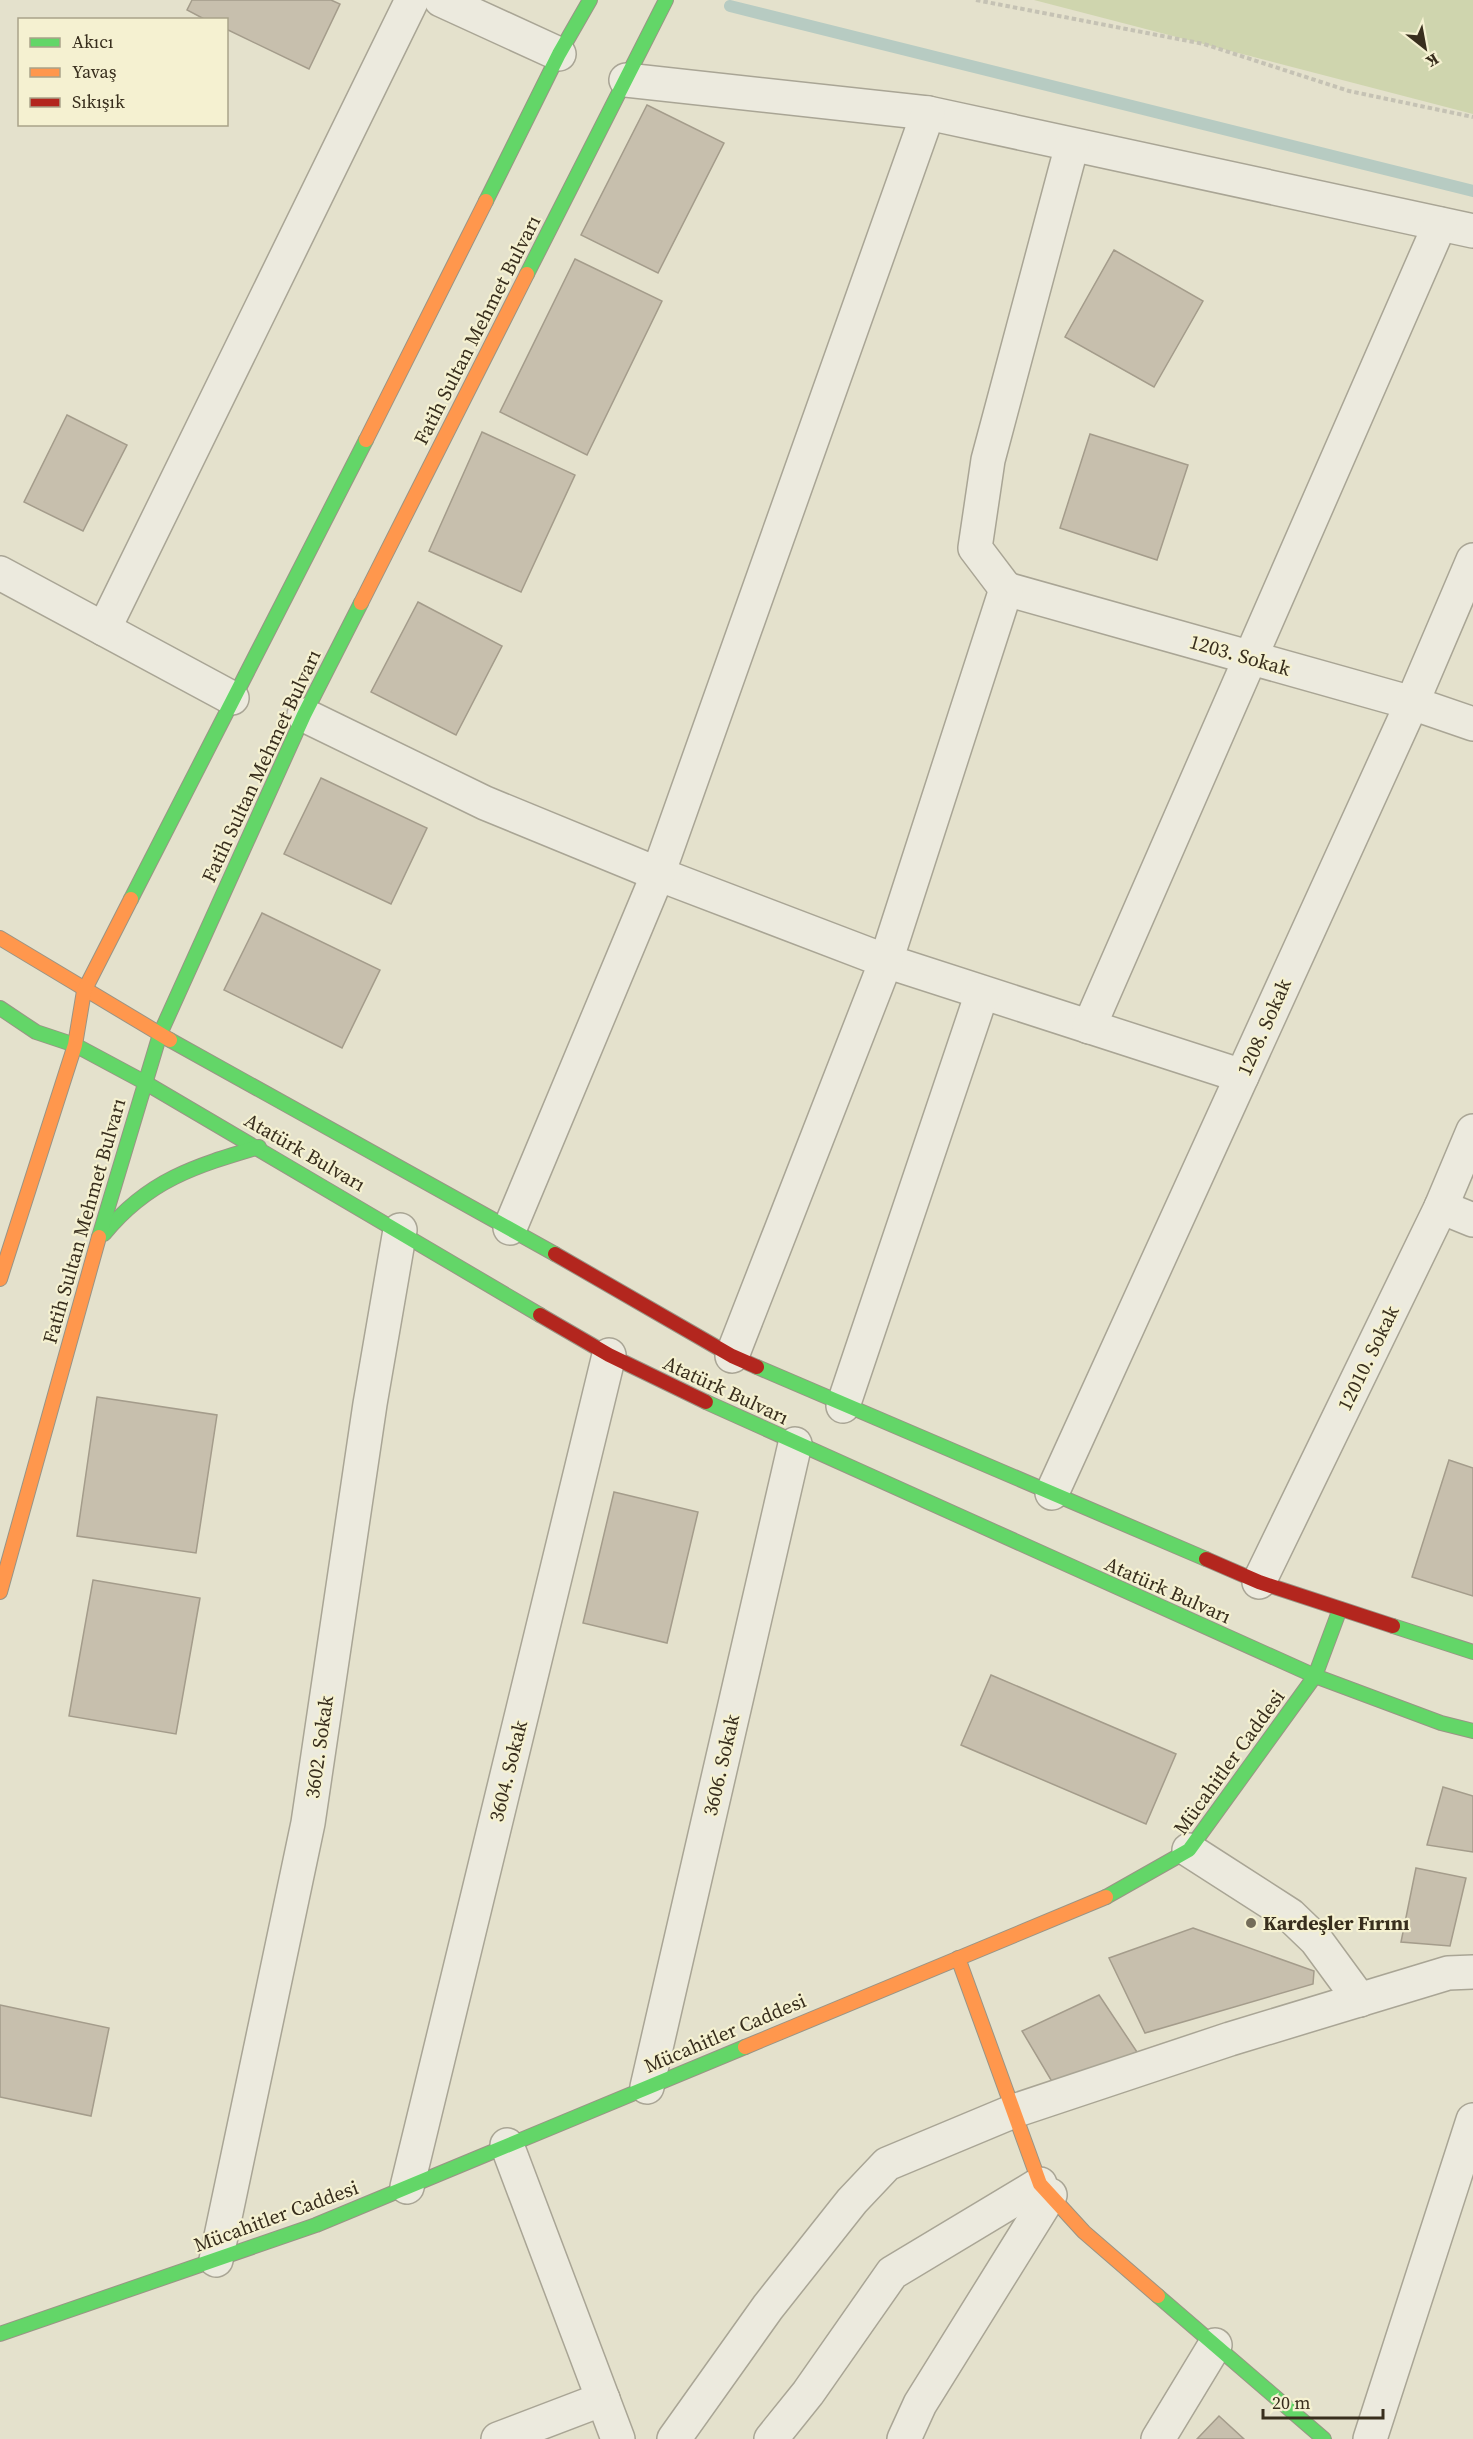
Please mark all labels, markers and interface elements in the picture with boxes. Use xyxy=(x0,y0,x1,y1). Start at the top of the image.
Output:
legend xyxy=(18,18,228,126)
north arrow xyxy=(1395,18,1455,78)
text: Akıcı xyxy=(72,29,113,54)
text: K xyxy=(1422,49,1443,74)
text: Yavaş xyxy=(72,59,117,84)
text: Sıkışık xyxy=(72,89,125,114)
street label: Fatih Sultan Mehmet Bulvarı xyxy=(407,210,547,450)
street label: 1203. Sokak xyxy=(1186,627,1294,683)
street label: Fatih Sultan Mehmet Bulvarı xyxy=(195,645,327,887)
street label: 1208. Sokak xyxy=(1230,974,1298,1080)
street label: Fatih Sultan Mehmet Bulvarı xyxy=(36,1095,132,1347)
street label: Atatürk Bulvarı xyxy=(239,1106,371,1198)
street label: 12010. Sokak xyxy=(1330,1301,1406,1415)
street label: Atatürk Bulvarı xyxy=(659,1349,793,1431)
street label: Atatürk Bulvarı xyxy=(1100,1550,1236,1630)
street label: Mücahitler Caddesi xyxy=(1167,1684,1291,1840)
street label: 3602. Sokak xyxy=(298,1694,340,1800)
street label: 3606. Sokak xyxy=(696,1711,746,1819)
street label: 3604. Sokak xyxy=(482,1717,534,1825)
place label: Kardeşler Fırını xyxy=(1263,1909,1409,1937)
marker: Kardeşler Fırını xyxy=(1244,1916,1258,1930)
street label: Mücahitler Caddesi xyxy=(640,1986,810,2080)
street label: Mücahitler Caddesi xyxy=(190,2173,362,2259)
scale bar xyxy=(1263,2382,1383,2420)
text: 20 m xyxy=(1272,2390,1310,2415)

